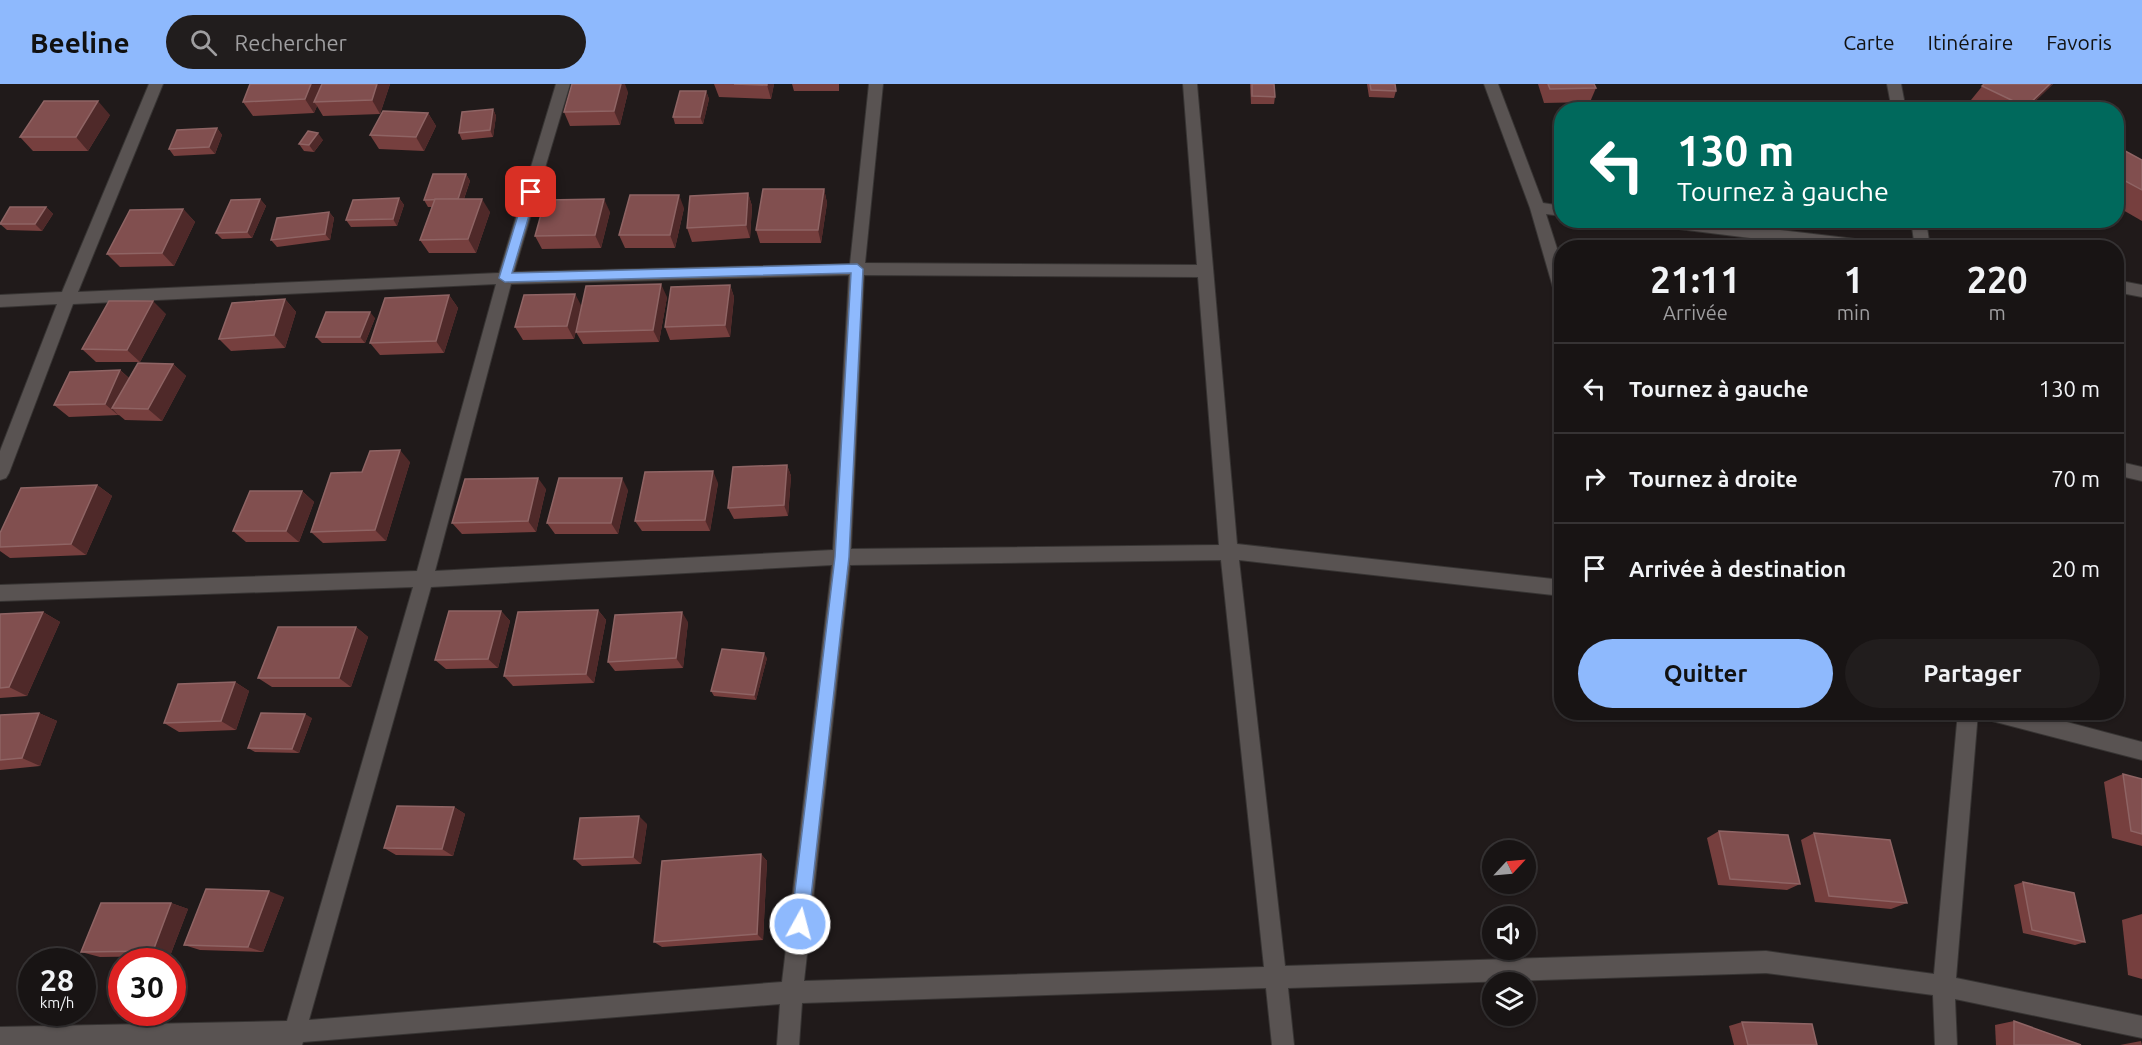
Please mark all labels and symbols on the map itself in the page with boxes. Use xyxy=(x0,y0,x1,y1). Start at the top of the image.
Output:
pin xyxy=(505,166,556,217)
north arrow xyxy=(1482,840,1536,894)
position arrow xyxy=(768,892,832,956)
speed limit sign: 30 xyxy=(108,948,186,1026)

